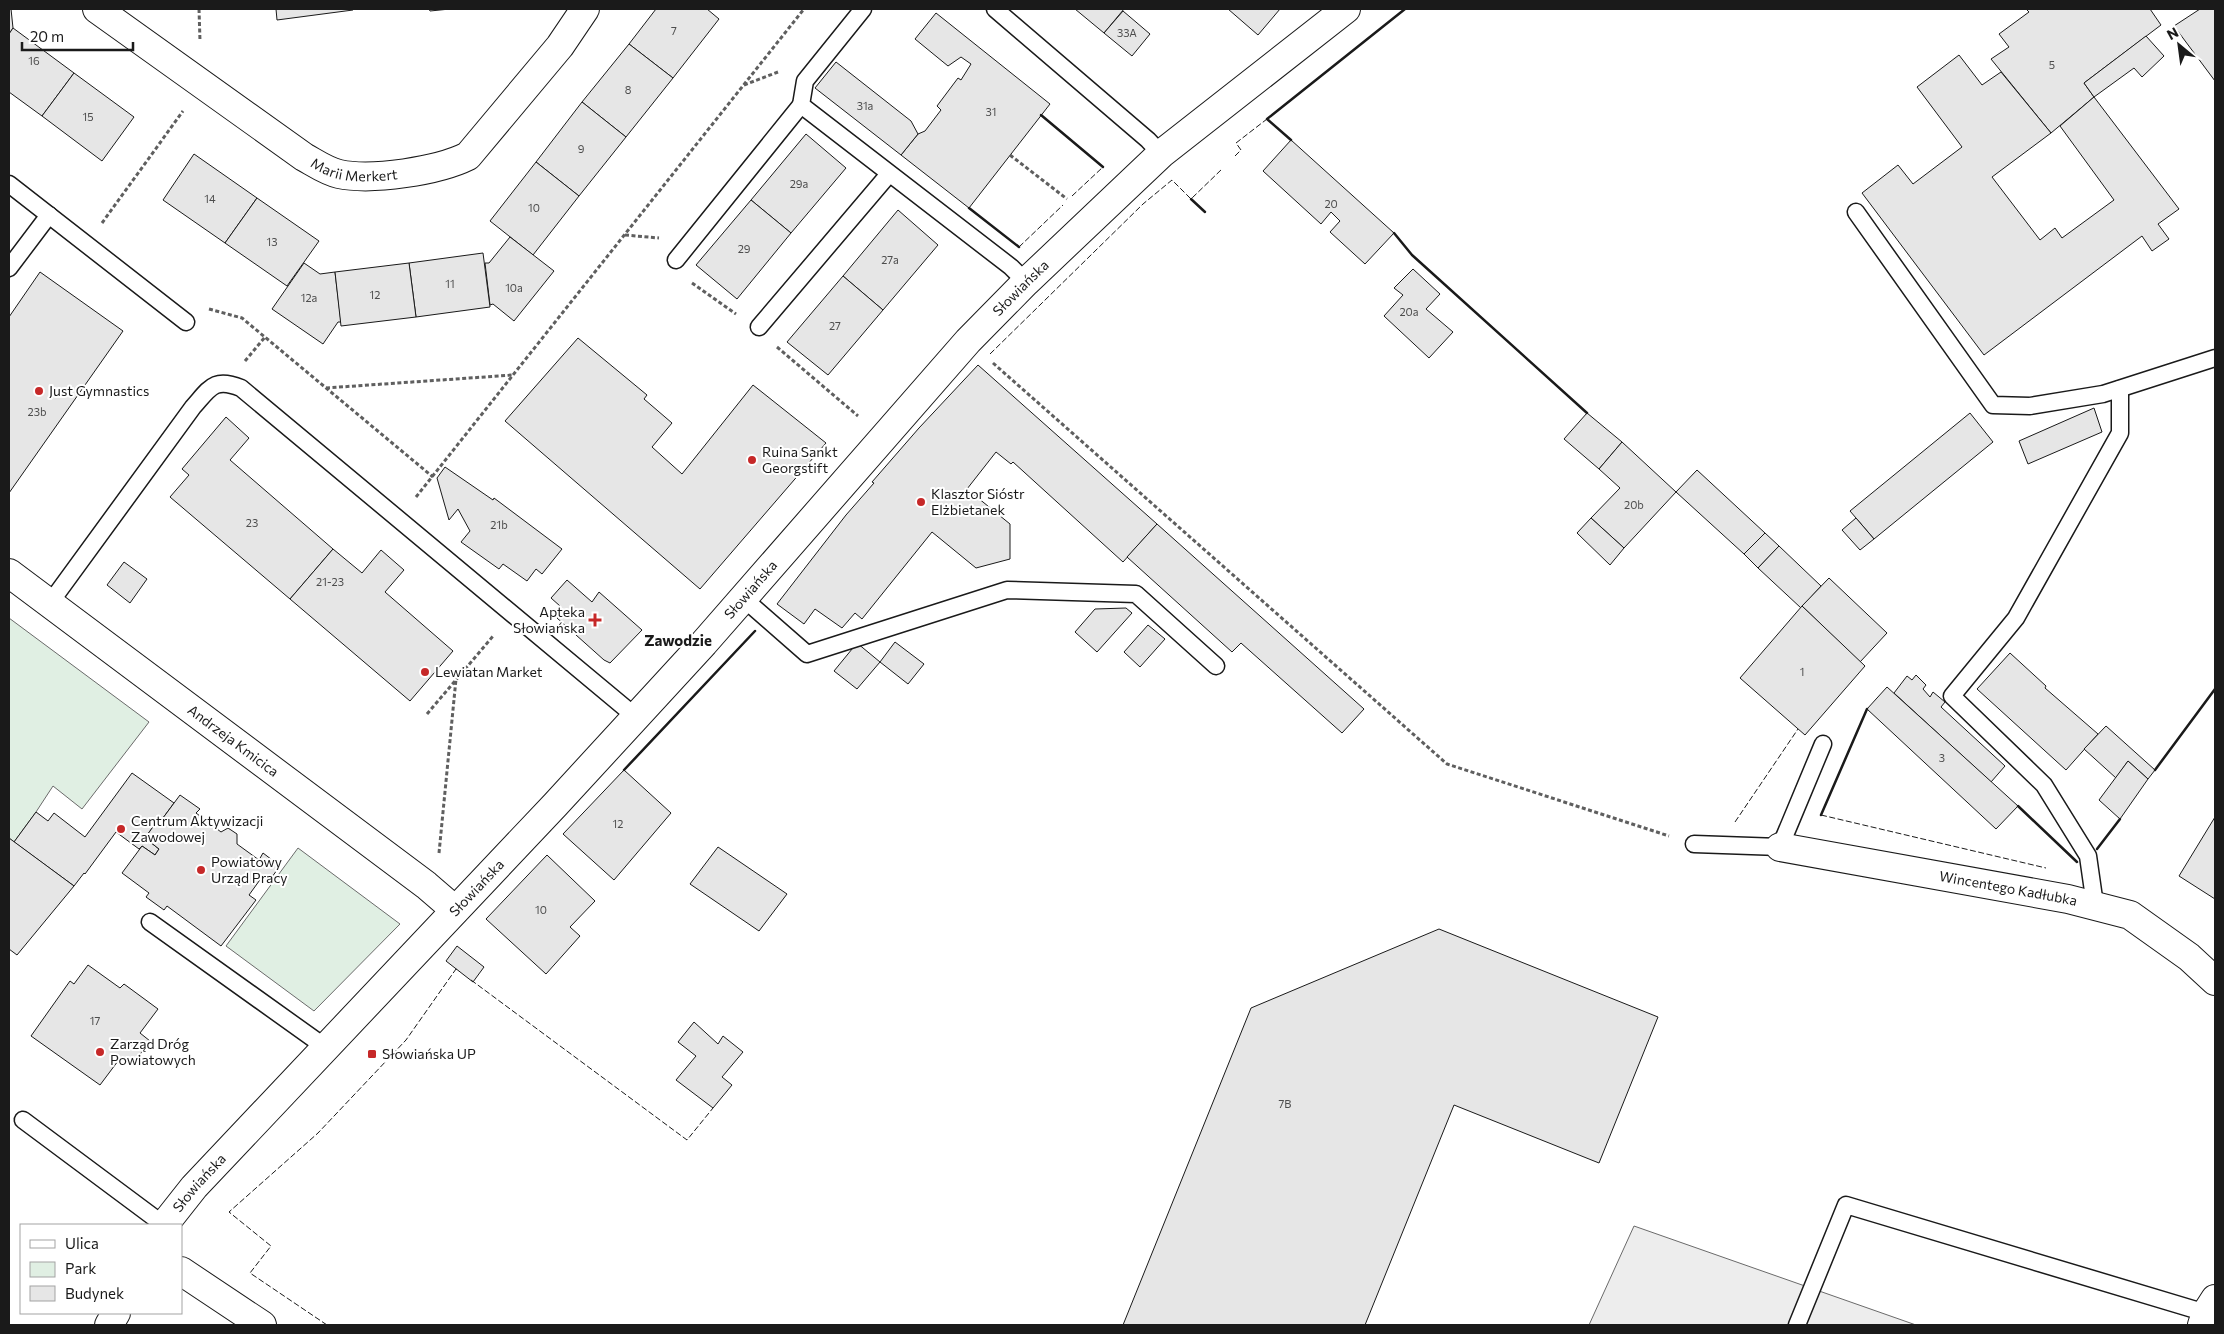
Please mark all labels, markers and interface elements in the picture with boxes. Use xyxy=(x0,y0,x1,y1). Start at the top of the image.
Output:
scale bar xyxy=(22,20,134,52)
north arrow xyxy=(2154,20,2204,70)
text: N xyxy=(2164,23,2181,43)
house number: 7 xyxy=(671,24,677,37)
house number: 33A xyxy=(1117,26,1137,39)
text: 20 m xyxy=(30,27,64,45)
house number: 16 xyxy=(28,54,40,67)
house number: 5 xyxy=(2049,58,2055,71)
house number: 8 xyxy=(625,83,632,96)
house number: 31a xyxy=(857,99,873,112)
house number: 31 xyxy=(986,105,996,118)
house number: 15 xyxy=(82,110,94,123)
house number: 9 xyxy=(578,142,585,155)
street label: Marii Merkert xyxy=(308,154,399,184)
house number: 29a xyxy=(790,177,808,190)
house number: 14 xyxy=(204,192,216,205)
house number: 20 xyxy=(1324,197,1338,210)
house number: 10 xyxy=(528,201,540,214)
house number: 13 xyxy=(267,235,277,248)
house number: 29 xyxy=(738,242,751,255)
house number: 27a xyxy=(881,253,899,266)
street label: Słowiańska xyxy=(989,256,1052,319)
house number: 11 xyxy=(445,277,455,290)
house number: 10a xyxy=(505,281,523,294)
house number: 12 xyxy=(370,288,380,301)
house number: 12a xyxy=(301,291,317,304)
house number: 20a xyxy=(1399,305,1419,318)
house number: 27 xyxy=(829,319,841,332)
place label: Just Gymnastics xyxy=(49,382,149,399)
marker: Just Gymnastics xyxy=(33,385,45,397)
house number: 23b xyxy=(28,405,46,418)
place label: Ruina Sankt Georgstift xyxy=(762,443,838,476)
marker: Ruina Sankt Georgstift xyxy=(746,454,758,466)
place label: Klasztor Sióstr Elżbietanek xyxy=(931,485,1025,518)
marker: Klasztor Sióstr Elżbietanek xyxy=(915,496,927,508)
house number: 20b xyxy=(1624,498,1644,511)
house number: 23 xyxy=(246,516,258,529)
house number: 21b xyxy=(490,518,508,531)
street label: Słowiańska xyxy=(720,557,780,622)
house number: 21-23 xyxy=(316,575,344,588)
place label: Apteka Słowiańska xyxy=(513,603,585,636)
marker: Apteka Słowiańska xyxy=(589,614,601,626)
district label: Zawodzie xyxy=(644,631,712,649)
place label: Lewiatan Market xyxy=(435,663,543,680)
house number: 1 xyxy=(1800,665,1804,678)
marker: Lewiatan Market xyxy=(419,666,431,678)
street label: Andrzeja Kmicica xyxy=(185,701,282,780)
house number: 3 xyxy=(1939,751,1945,764)
place label: Centrum Aktywizacji Zawodowej xyxy=(131,812,263,845)
house number: 12 xyxy=(613,817,623,830)
marker: Centrum Aktywizacji Zawodowej xyxy=(115,823,127,835)
place label: Powiatowy Urząd Pracy xyxy=(211,853,288,886)
street label: Słowiańska xyxy=(445,855,507,920)
marker: Powiatowy Urząd Pracy xyxy=(195,864,207,876)
street label: Wincentego Kadłubka xyxy=(1938,867,2079,909)
house number: 10 xyxy=(535,903,547,916)
house number: 17 xyxy=(90,1014,100,1027)
place label: Zarząd Dróg Powiatowych xyxy=(110,1035,196,1068)
place label: Słowiańska UP xyxy=(382,1045,476,1062)
marker: Zarząd Dróg Powiatowych xyxy=(94,1046,106,1058)
marker: Słowiańska UP xyxy=(366,1048,378,1060)
house number: 7B xyxy=(1279,1097,1291,1110)
street label: Słowiańska xyxy=(169,1150,229,1215)
legend xyxy=(20,1224,182,1314)
text: Ulica xyxy=(65,1234,99,1252)
text: Park xyxy=(65,1259,96,1277)
text: Budynek xyxy=(65,1284,124,1302)

